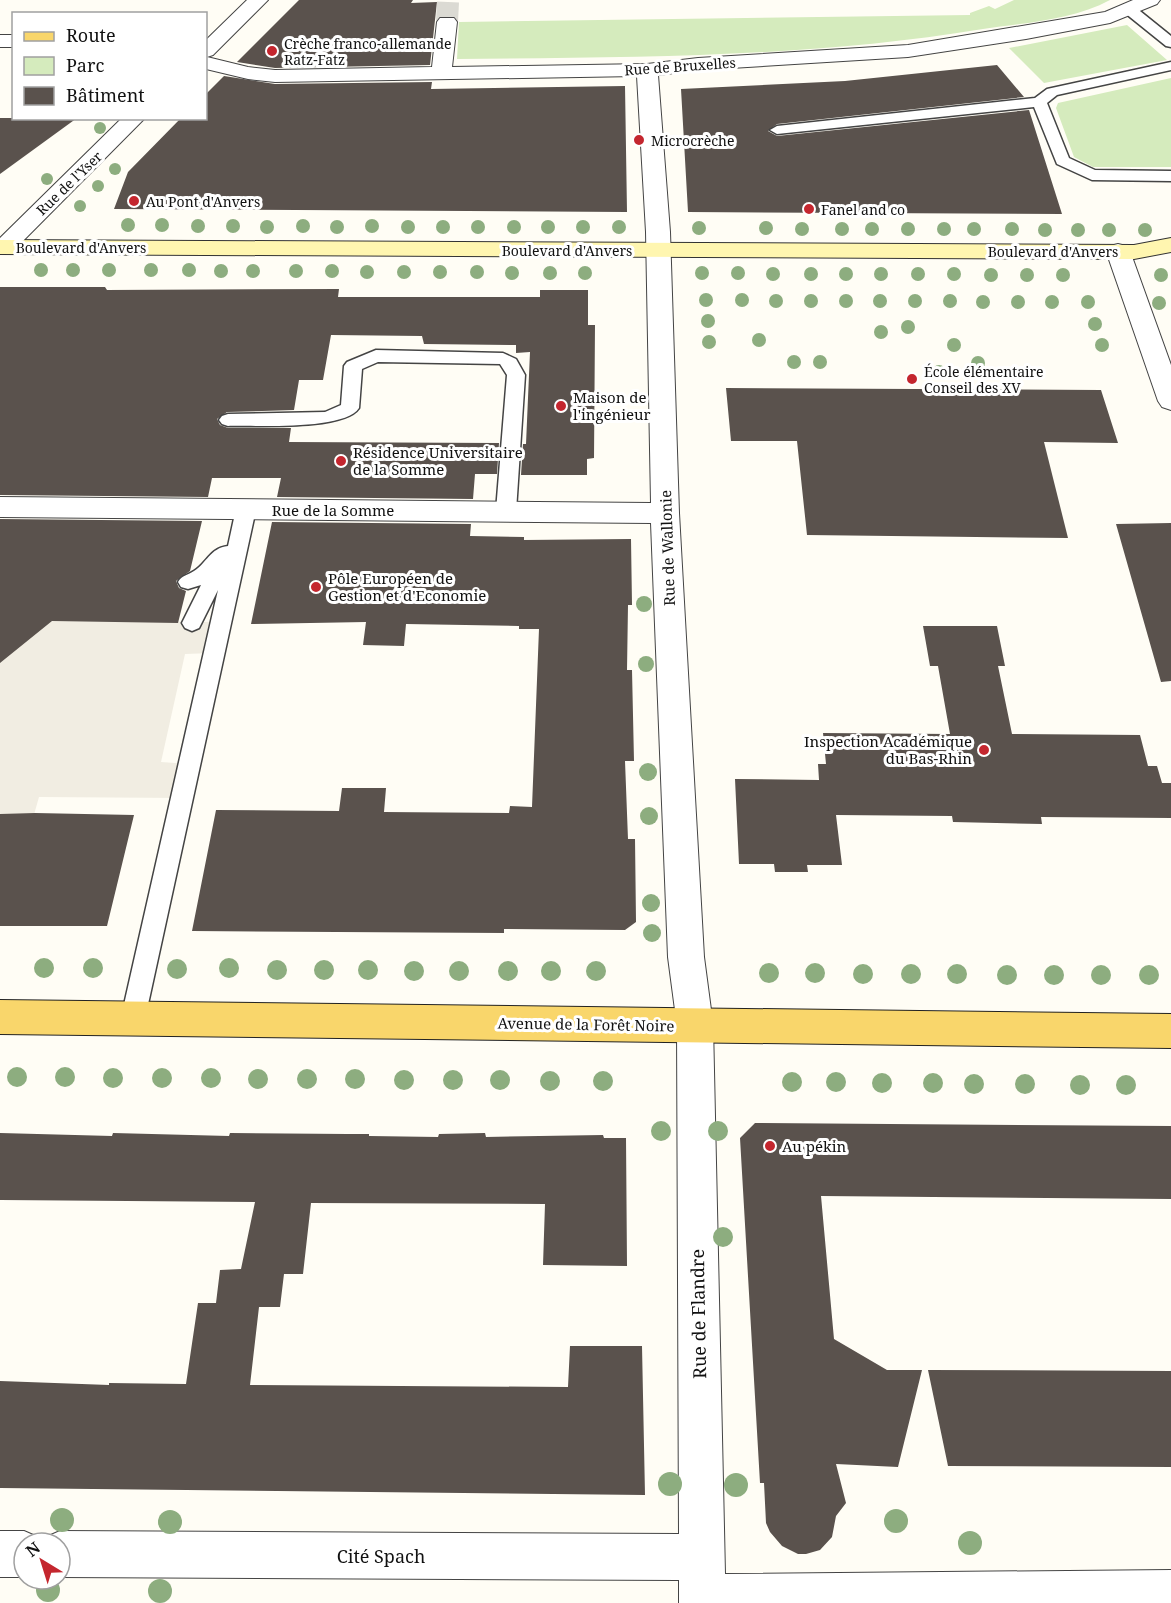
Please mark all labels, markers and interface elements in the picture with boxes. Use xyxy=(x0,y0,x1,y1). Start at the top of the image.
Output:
legend xyxy=(12,12,207,120)
text: Route xyxy=(66,23,116,47)
place label: Crèche franco-allemande Ratz-Fatz xyxy=(284,34,452,69)
marker: Crèche franco-allemande Ratz-Fatz xyxy=(265,44,279,58)
text: Parc xyxy=(66,53,104,77)
street label: Rue de Bruxelles xyxy=(624,53,736,79)
text: Bâtiment xyxy=(66,83,145,107)
place label: Microcrèche xyxy=(651,131,734,150)
marker: Microcrèche xyxy=(632,133,646,147)
street label: Rue de l'Yser xyxy=(32,146,106,219)
place label: Au Pont d'Anvers xyxy=(146,192,260,211)
marker: Au Pont d'Anvers xyxy=(127,194,141,208)
place label: Fanel and co xyxy=(821,200,905,219)
marker: Fanel and co xyxy=(802,202,816,216)
street label: Boulevard d'Anvers xyxy=(16,238,146,257)
street label: Boulevard d'Anvers xyxy=(502,241,632,260)
street label: Boulevard d'Anvers xyxy=(988,242,1118,261)
place label: École élémentaire Conseil des XV xyxy=(924,362,1044,397)
marker: École élémentaire Conseil des XV xyxy=(905,372,919,386)
place label: Maison de l'ingénieur xyxy=(573,387,651,424)
marker: Maison de l'ingénieur xyxy=(554,399,568,413)
place label: Résidence Universitaire de la Somme xyxy=(353,442,523,479)
marker: Résidence Universitaire de la Somme xyxy=(334,454,348,468)
street label: Rue de Wallonie xyxy=(655,490,679,606)
street label: Rue de la Somme xyxy=(272,500,394,520)
place label: Pôle Européen de Gestion et d'Economie xyxy=(328,568,486,605)
marker: Pôle Européen de Gestion et d'Economie xyxy=(309,580,323,594)
place label: Inspection Académique du Bas-Rhin xyxy=(804,731,972,768)
marker: Inspection Académique du Bas-Rhin xyxy=(977,743,991,757)
street label: Avenue de la Forêt Noire xyxy=(497,1012,675,1036)
place label: Au pékin xyxy=(782,1136,847,1156)
marker: Au pékin xyxy=(763,1139,777,1153)
street label: Rue de Flandre xyxy=(685,1249,711,1379)
north arrow xyxy=(12,1531,72,1591)
text: N xyxy=(21,1536,45,1562)
street label: Cité Spach xyxy=(337,1544,425,1568)

